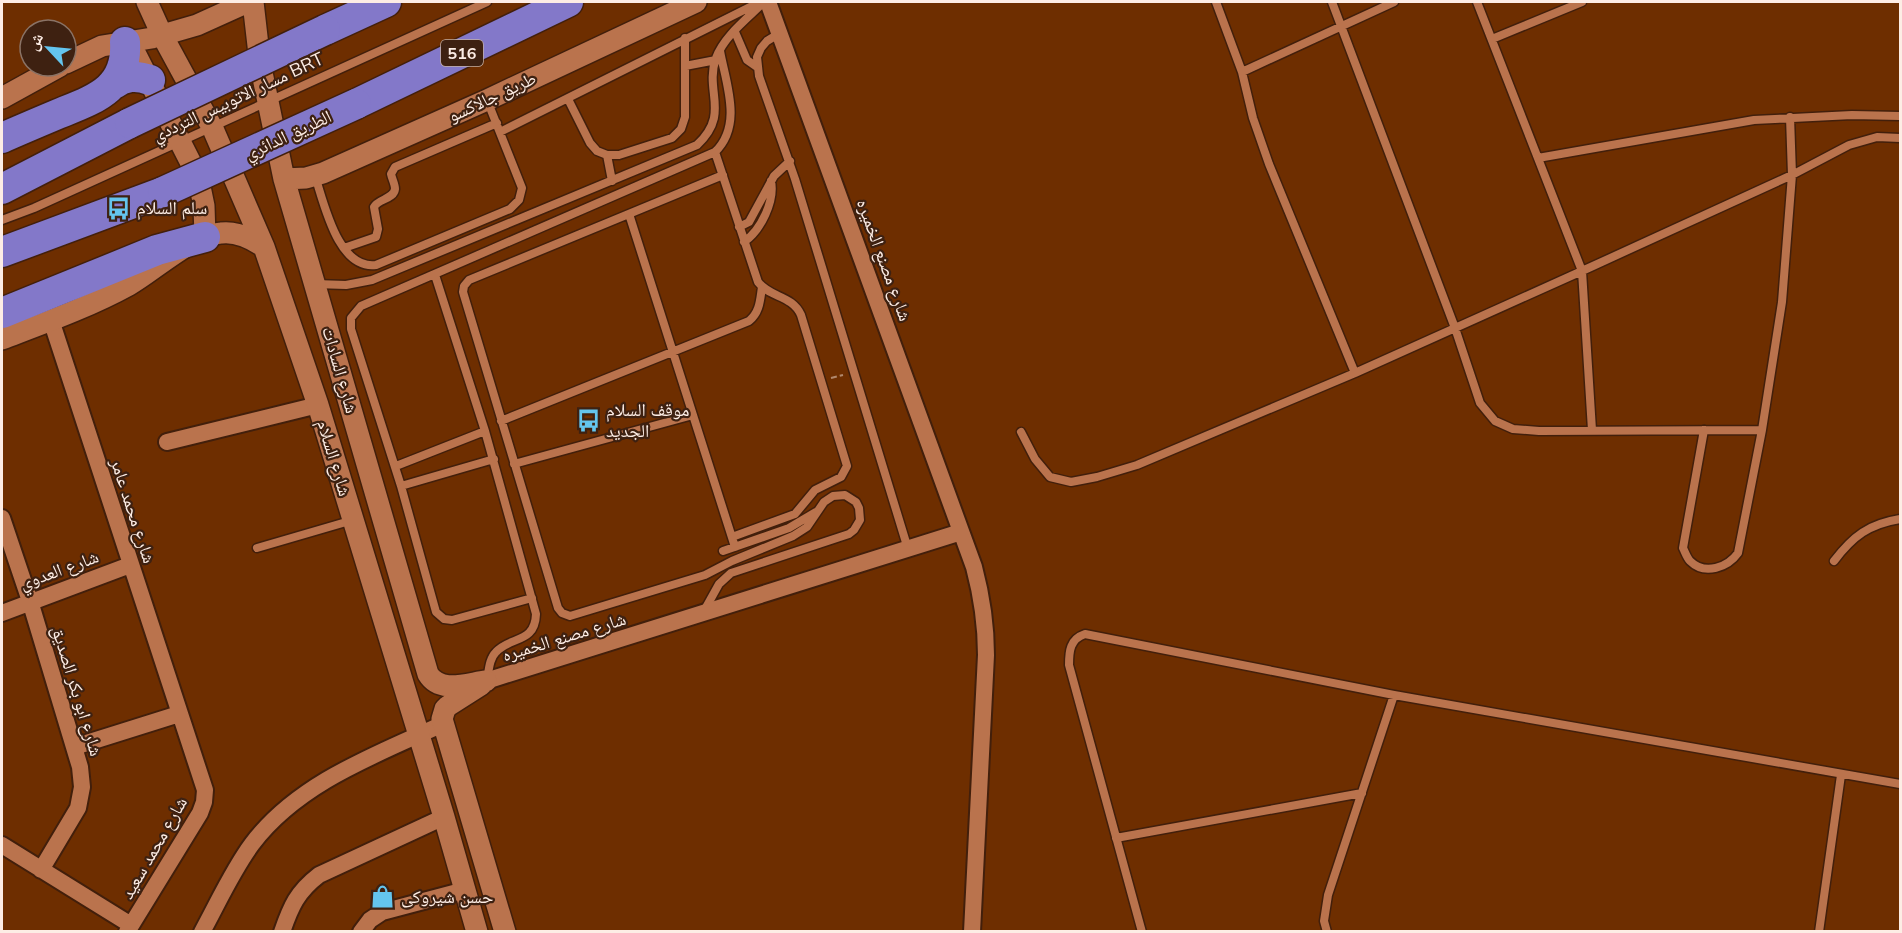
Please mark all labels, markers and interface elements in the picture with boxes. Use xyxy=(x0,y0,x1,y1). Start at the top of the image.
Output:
north arrow xyxy=(18,18,78,78)
text: ش xyxy=(22,29,47,53)
road number: 516 xyxy=(441,40,483,66)
street label: مسار الاتوبيس الترددي BRT xyxy=(148,47,329,150)
street label: طريق جالاكسو xyxy=(444,66,540,127)
street label: الطريق الدائري xyxy=(241,104,336,168)
bus stop icon: سلم السلام xyxy=(106,195,132,221)
place label: سلم السلام xyxy=(137,196,207,220)
street label: شارع مصنع الخميره xyxy=(851,196,917,324)
street label: شارع السادات xyxy=(317,324,364,416)
place label: موقف السلام الجديد xyxy=(606,398,689,442)
bus stop icon: موقف السلام الجديد xyxy=(575,407,601,433)
street label: شارع السلام xyxy=(311,417,357,499)
street label: شارع محمد عامر xyxy=(105,455,161,566)
street label: شارع العدوي xyxy=(16,545,103,598)
street label: شارع مصنع الخميره xyxy=(499,607,629,667)
street label: شارع ابو بكر الصديق xyxy=(47,623,108,759)
street label: شارع محمد سعيد xyxy=(115,793,192,903)
shop icon: حسن شيروكى xyxy=(370,884,396,910)
place label: حسن شيروكى xyxy=(401,885,493,908)

